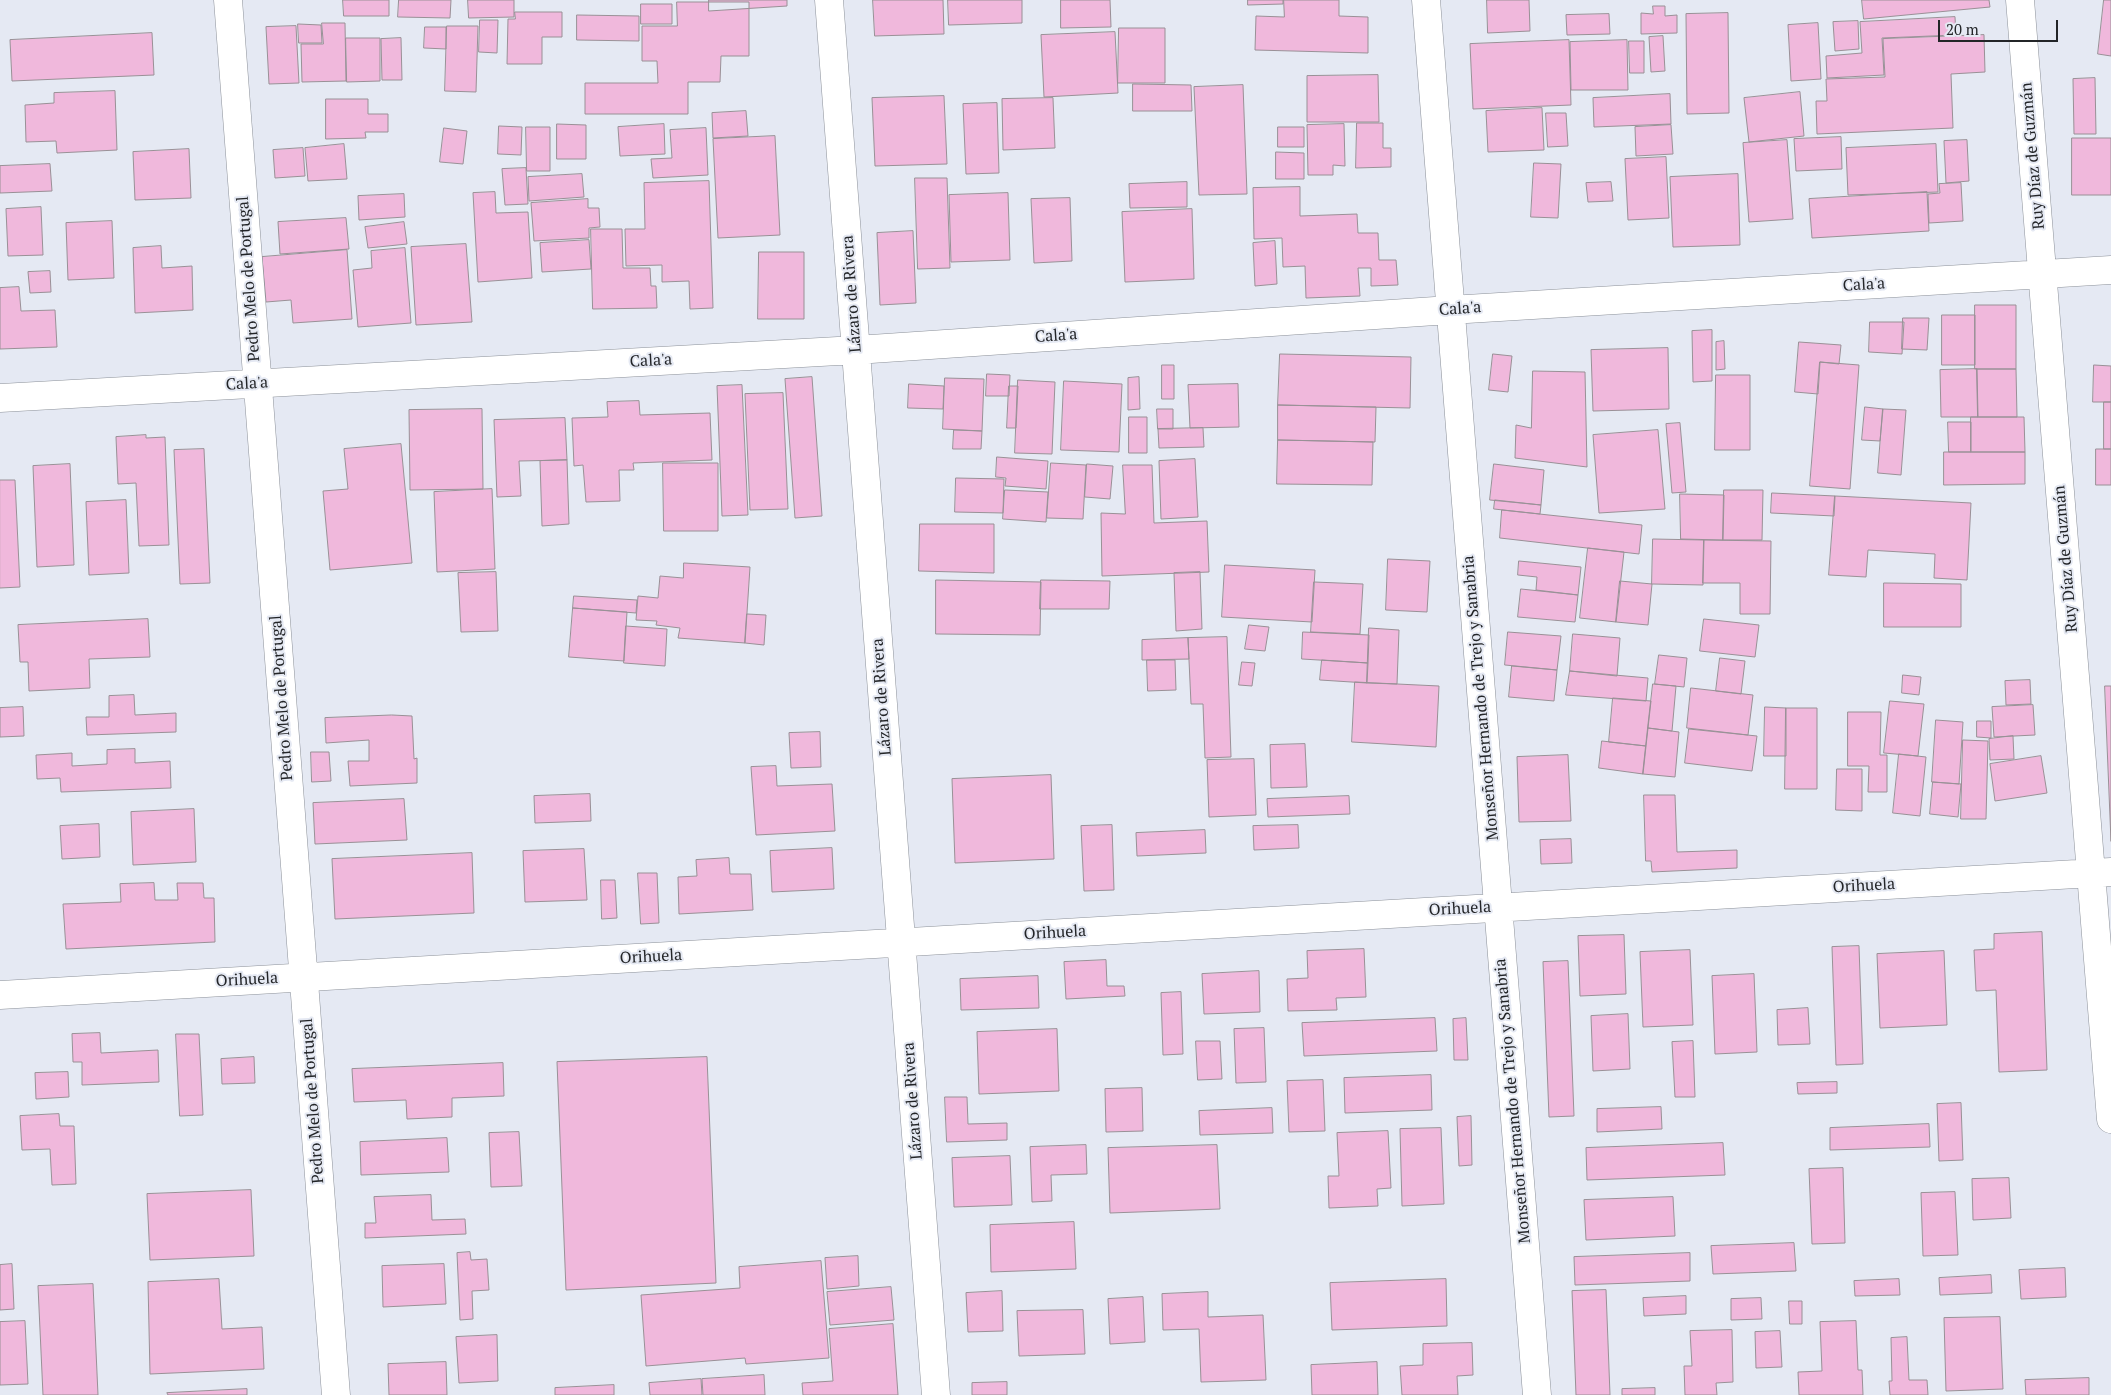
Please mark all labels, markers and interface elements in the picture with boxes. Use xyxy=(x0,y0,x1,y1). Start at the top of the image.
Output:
scale bar xyxy=(1941,10,2061,42)
text: 20 m xyxy=(1946,19,1979,39)
street label: Ruy Díaz de Guzmán xyxy=(2017,82,2049,230)
street label: Pedro Melo de Portugal xyxy=(234,196,264,362)
street label: Lázaro de Rivera xyxy=(838,235,866,353)
street label: Cala'a xyxy=(1842,274,1886,296)
street label: Cala'a xyxy=(1438,298,1482,320)
street label: Cala'a xyxy=(1034,325,1078,347)
street label: Cala'a xyxy=(629,350,673,372)
street label: Cala'a xyxy=(225,373,269,395)
street label: Ruy Díaz de Guzmán xyxy=(2050,485,2082,633)
street label: Monseñor Hernando de Trejo y Sanabria xyxy=(1459,555,1503,841)
street label: Pedro Melo de Portugal xyxy=(267,615,297,781)
street label: Lázaro de Rivera xyxy=(868,638,896,756)
street label: Orihuela xyxy=(1832,875,1896,897)
street label: Orihuela xyxy=(1428,898,1492,920)
street label: Orihuela xyxy=(1023,922,1087,944)
street label: Orihuela xyxy=(619,946,683,968)
street label: Monseñor Hernando de Trejo y Sanabria xyxy=(1491,958,1535,1244)
street label: Orihuela xyxy=(215,969,279,991)
street label: Pedro Melo de Portugal xyxy=(298,1018,328,1184)
street label: Lázaro de Rivera xyxy=(899,1042,927,1160)

